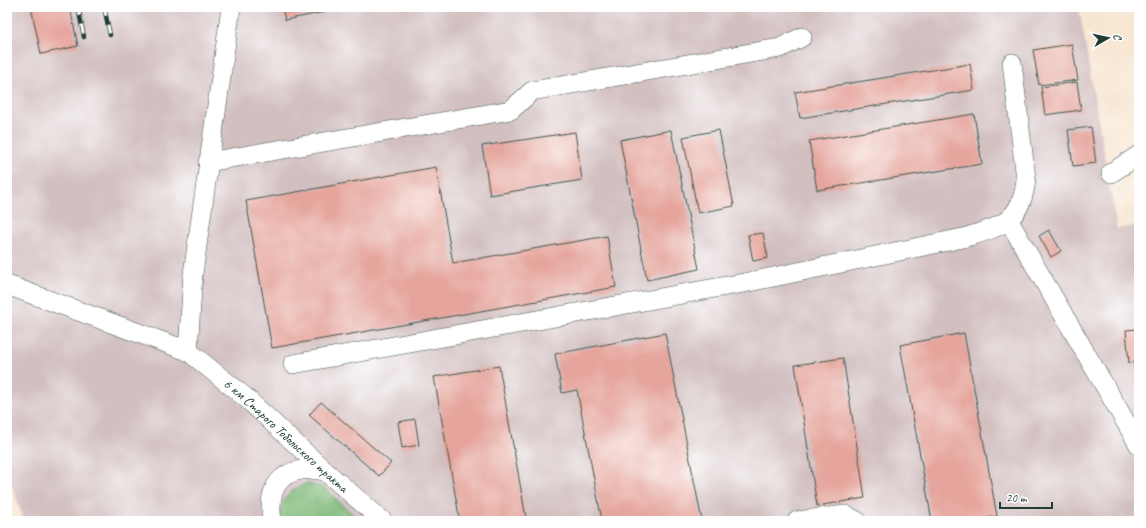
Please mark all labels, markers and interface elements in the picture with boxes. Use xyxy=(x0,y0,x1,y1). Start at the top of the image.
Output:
north arrow xyxy=(1088,18,1128,58)
text: С xyxy=(1111,33,1125,42)
street label: 6 км Старого Тобольского тракта xyxy=(220,375,353,497)
scale bar xyxy=(1000,484,1052,510)
text: 20 m xyxy=(1006,490,1028,506)

